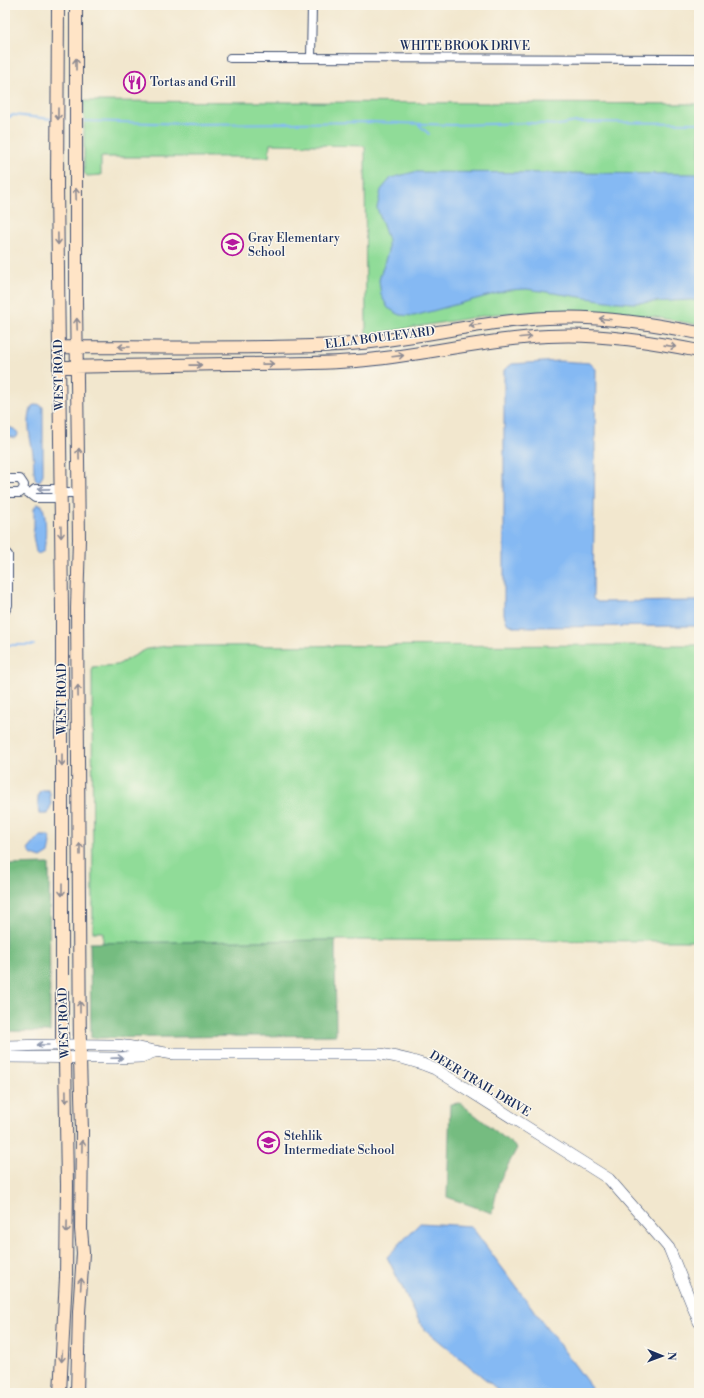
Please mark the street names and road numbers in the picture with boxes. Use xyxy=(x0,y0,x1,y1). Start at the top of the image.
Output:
street label: WHITE BROOK DRIVE xyxy=(399,39,530,54)
street label: ELLA BOULEVARD xyxy=(324,324,436,352)
street label: WEST ROAD xyxy=(51,339,67,412)
street label: WEST ROAD xyxy=(55,663,70,736)
street label: WEST ROAD xyxy=(55,987,73,1060)
street label: DEER TRAIL DRIVE xyxy=(427,1048,533,1120)

